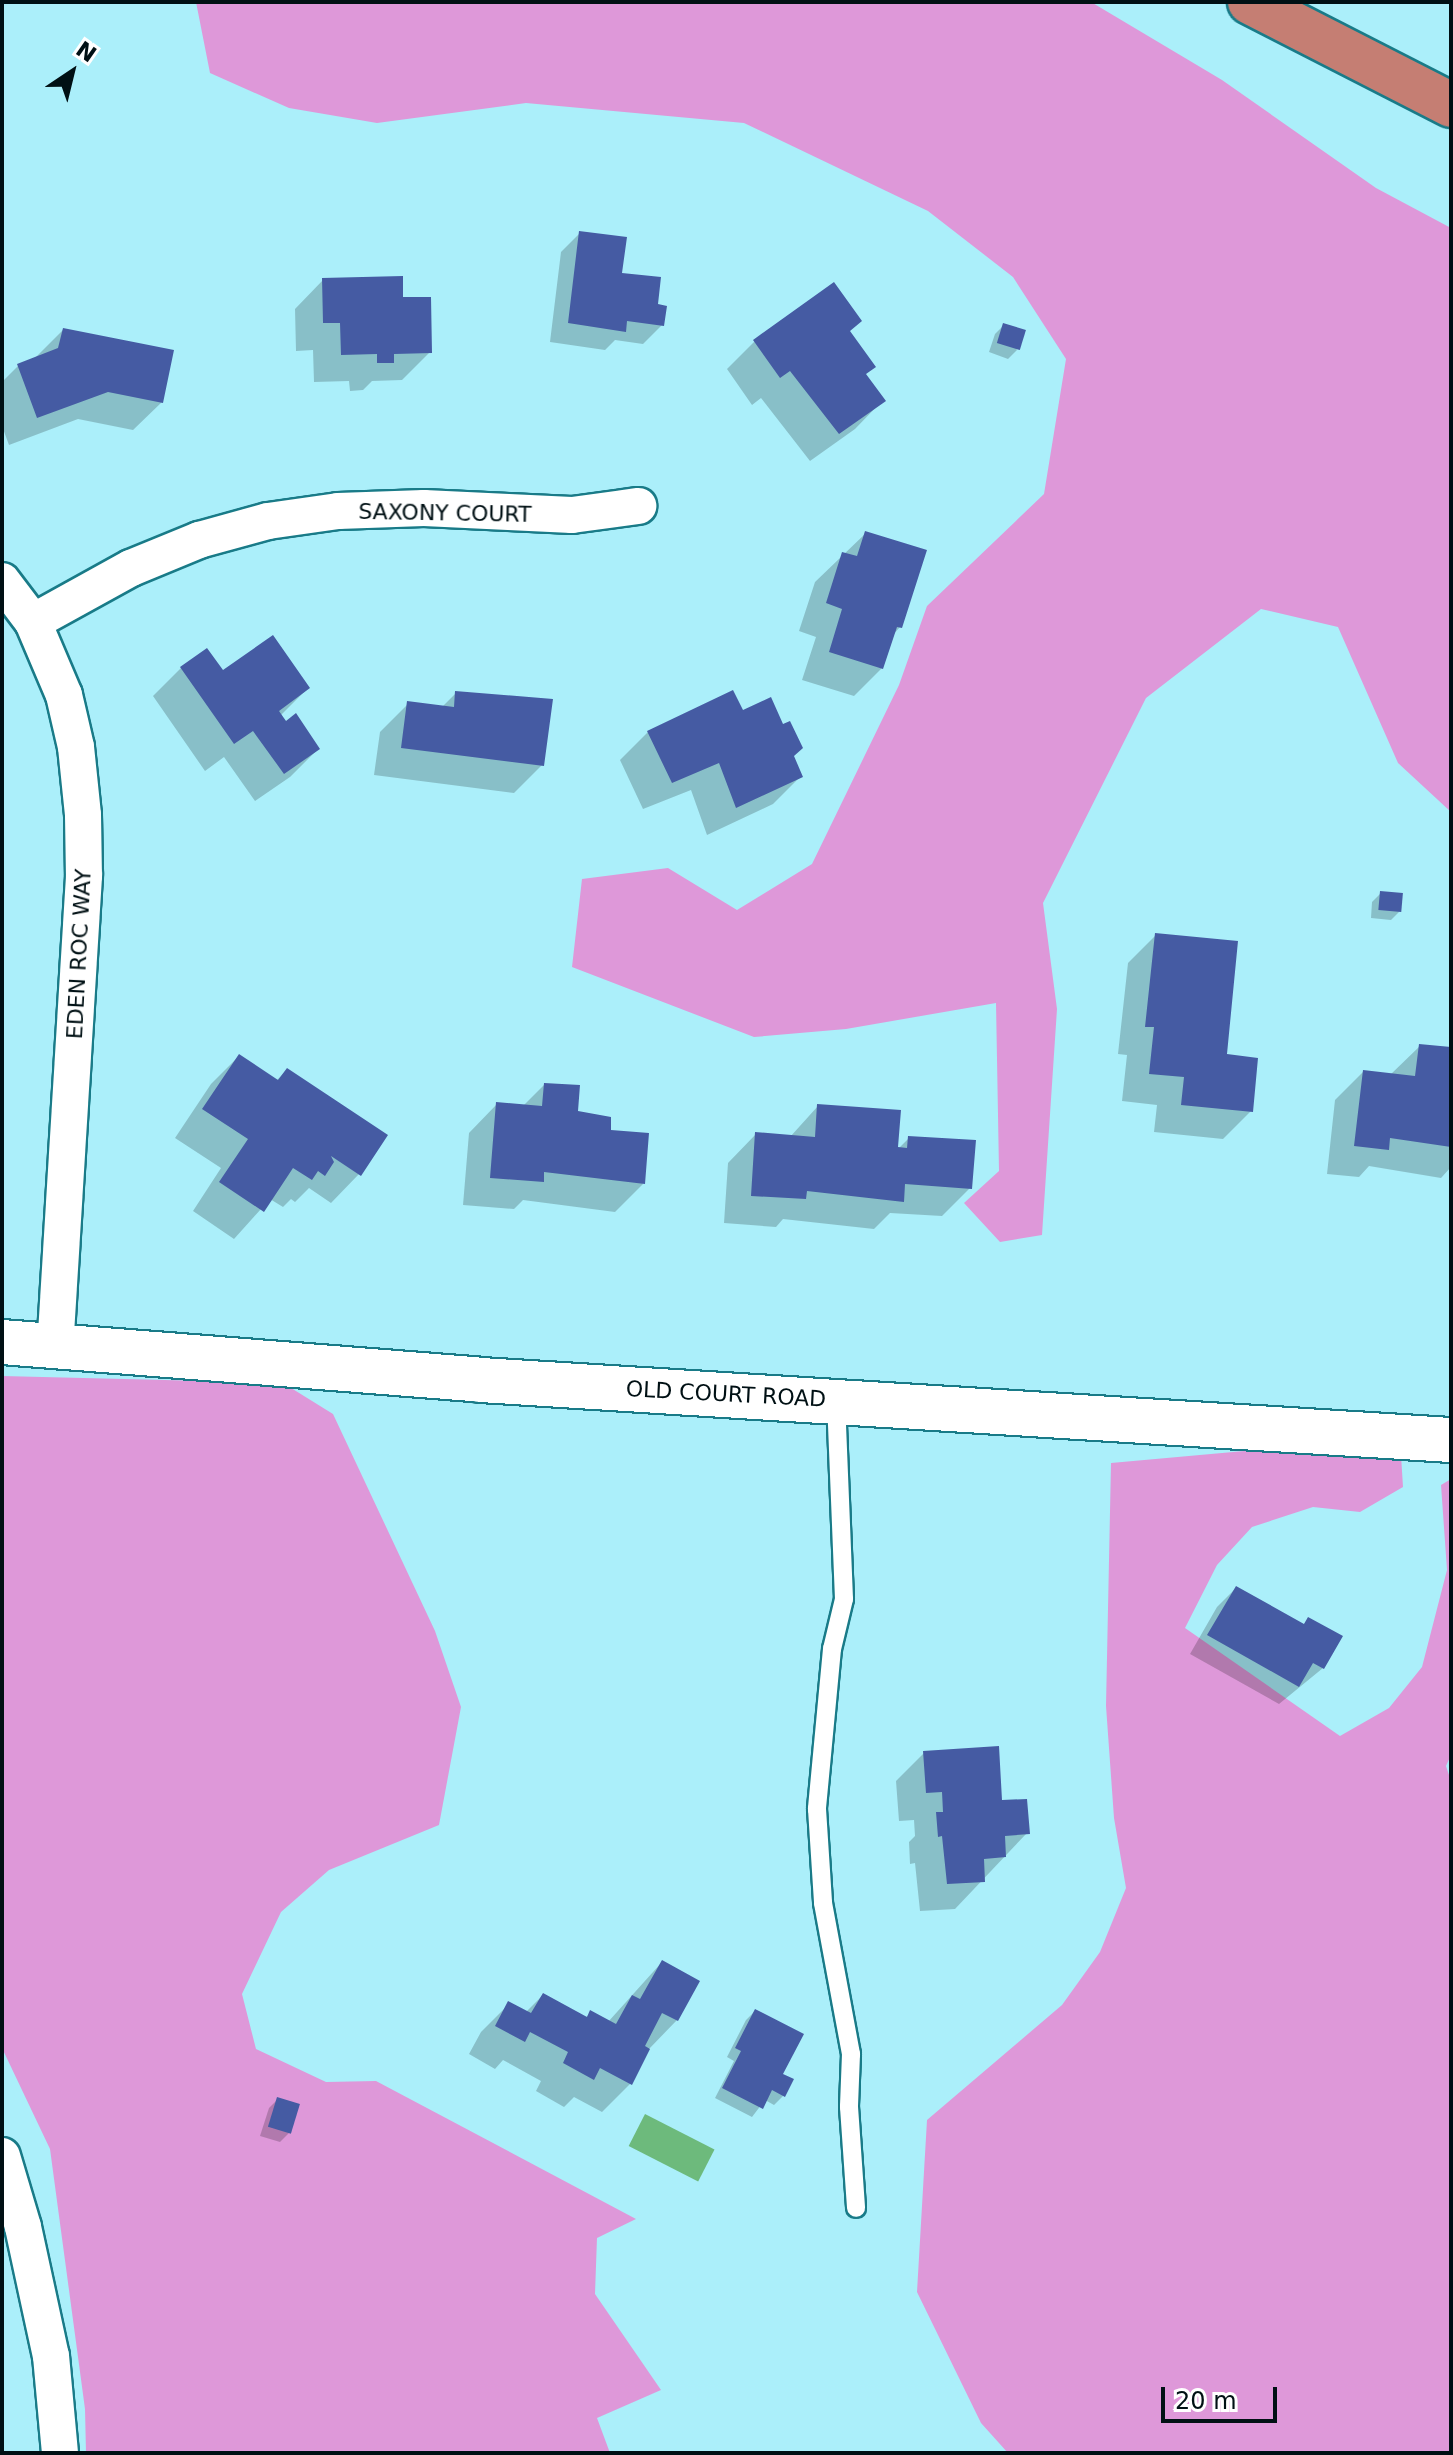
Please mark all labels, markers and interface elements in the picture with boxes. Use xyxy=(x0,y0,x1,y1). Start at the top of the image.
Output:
north arrow xyxy=(32,32,112,112)
text: N xyxy=(71,36,101,67)
street label: SAXONY COURT xyxy=(358,498,532,528)
street label: EDEN ROC WAY xyxy=(61,868,97,1040)
street label: OLD COURT ROAD xyxy=(625,1376,827,1412)
scale bar xyxy=(1165,2371,1281,2421)
text: 20 m xyxy=(1175,2387,1237,2415)

